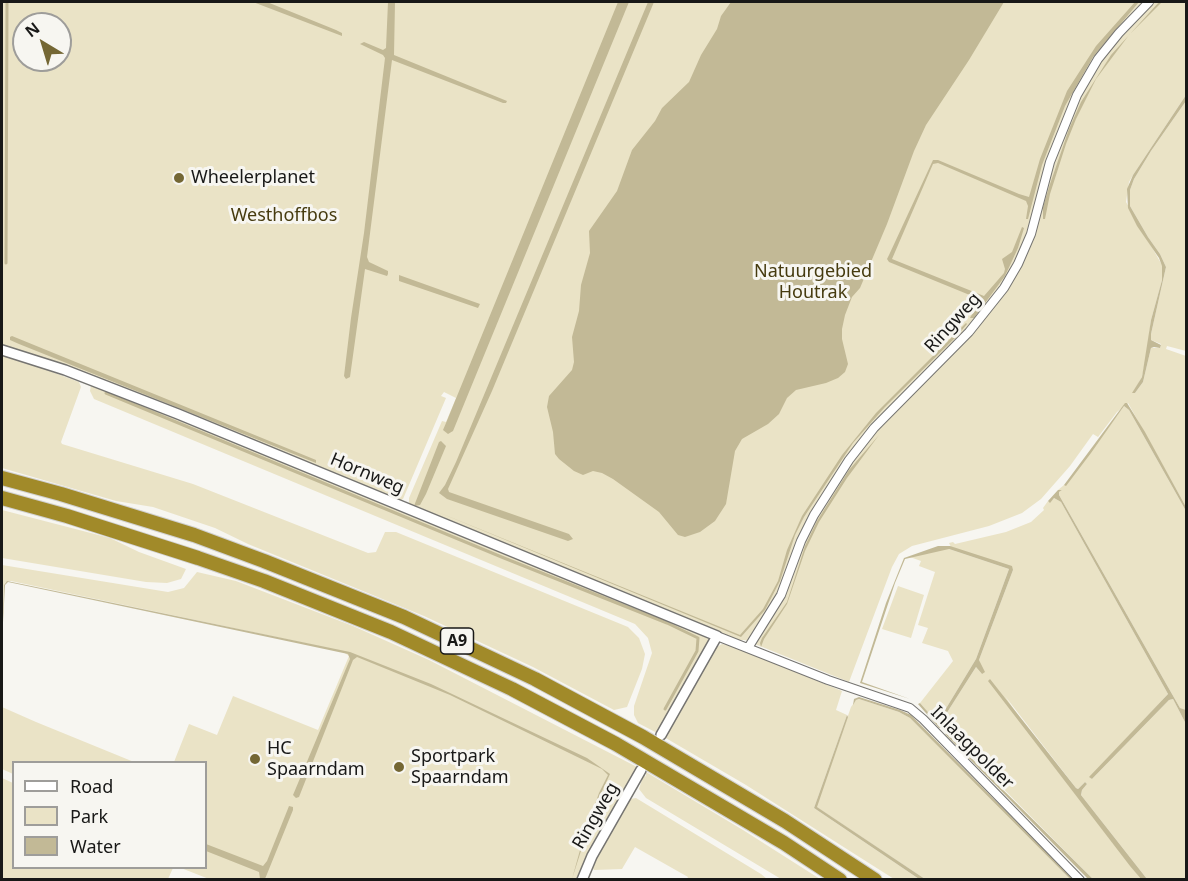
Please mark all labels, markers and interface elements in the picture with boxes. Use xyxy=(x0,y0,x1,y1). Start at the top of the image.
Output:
north arrow xyxy=(12,12,72,72)
text: N xyxy=(20,17,44,42)
place label: Wheelerplanet xyxy=(191,167,315,189)
marker: Wheelerplanet xyxy=(172,171,186,185)
park label: Westhoffbos xyxy=(231,205,337,227)
park label: Natuurgebied Houtrak xyxy=(754,261,872,304)
street label: Ringweg xyxy=(920,288,986,358)
street label: Hornweg xyxy=(327,449,407,499)
road number: A9 xyxy=(440,628,474,654)
street label: Inlaagpolder xyxy=(926,702,1018,794)
place label: HC Spaarndam xyxy=(267,738,365,780)
place label: Sportpark Spaarndam xyxy=(411,746,509,789)
marker: HC Spaarndam xyxy=(248,752,262,766)
marker: Sportpark Spaarndam xyxy=(392,760,406,774)
legend xyxy=(12,761,207,869)
text: Road xyxy=(70,774,113,798)
street label: Ringweg xyxy=(568,779,624,853)
text: Park xyxy=(70,804,108,828)
text: Water xyxy=(70,834,121,858)

